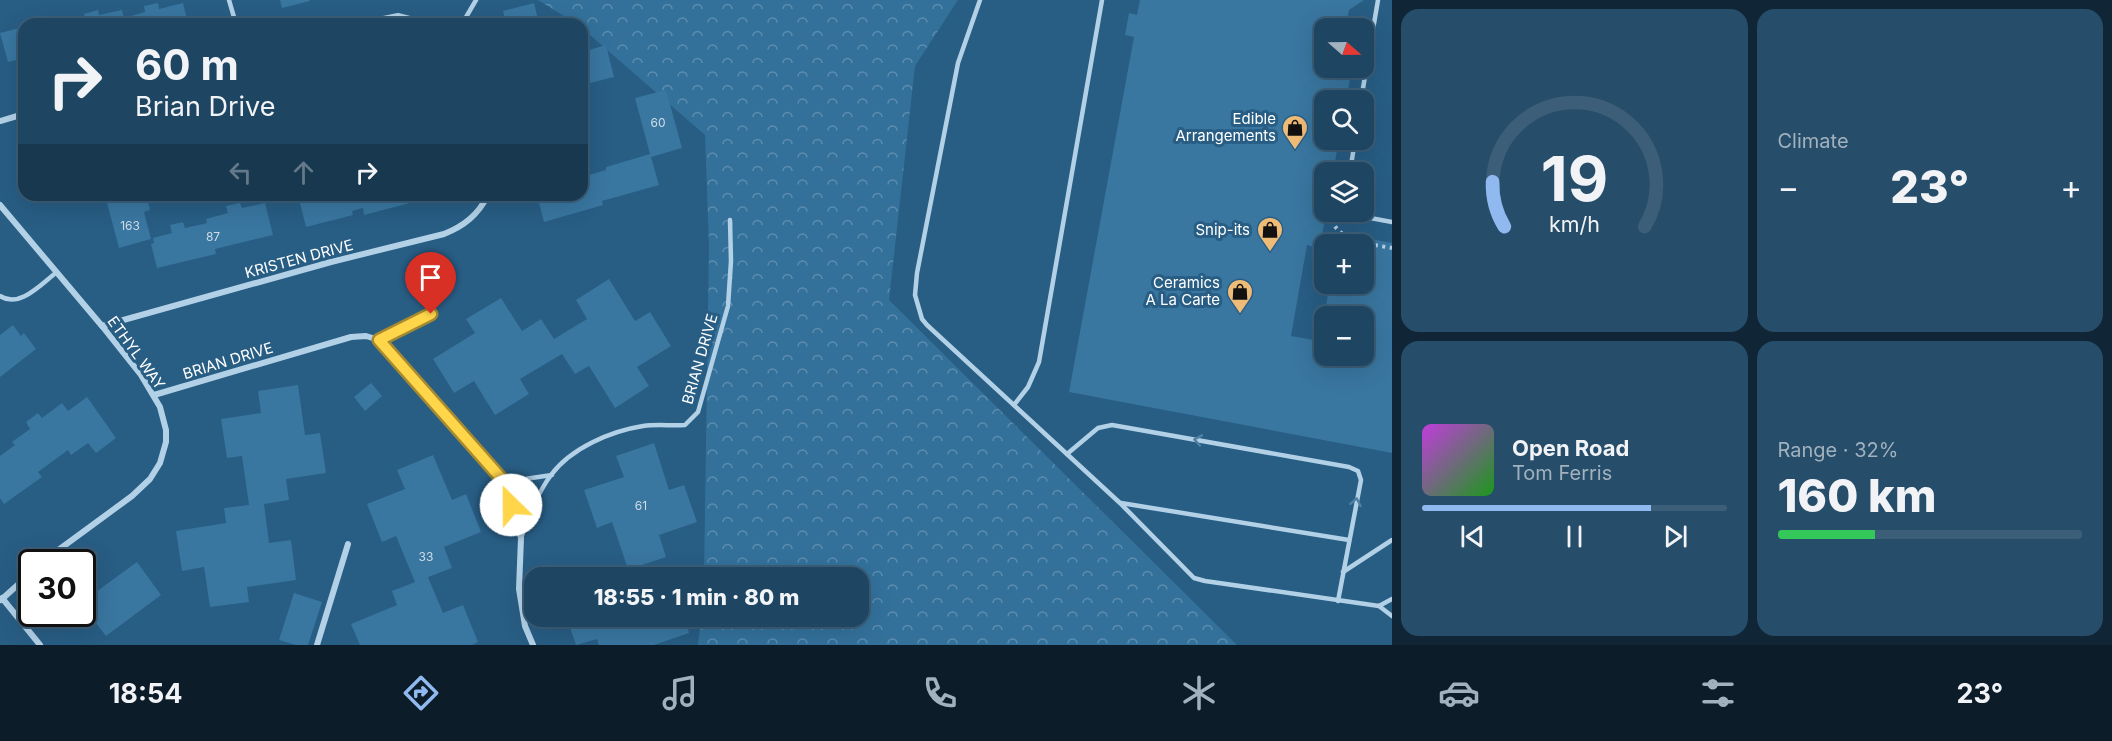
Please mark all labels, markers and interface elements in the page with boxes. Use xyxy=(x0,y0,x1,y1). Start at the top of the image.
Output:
north arrow xyxy=(1314,18,1374,78)
map controls xyxy=(1314,18,1374,366)
text: 60 m xyxy=(135,39,239,90)
icon: right xyxy=(36,42,114,120)
text: Brian Drive xyxy=(135,90,276,123)
button: search xyxy=(1314,90,1374,150)
place label: Edible Arrangements xyxy=(1175,109,1276,145)
shop icon: Edible Arrangements xyxy=(1280,113,1310,151)
house number: 60 xyxy=(650,115,666,130)
text: Climate xyxy=(1778,129,1849,153)
text: 19 xyxy=(1541,141,1608,216)
icon: left xyxy=(224,156,257,189)
icon: ahead xyxy=(287,156,320,189)
icon: right xyxy=(350,156,383,189)
text: 23° xyxy=(1890,159,1969,214)
button: layers xyxy=(1314,162,1374,222)
text: − xyxy=(1778,167,1799,207)
text: + xyxy=(2060,167,2082,207)
text: km/h xyxy=(1549,212,1600,238)
shop icon: Snip-its xyxy=(1255,215,1285,253)
house number: 163 xyxy=(120,218,140,233)
place label: Snip-its xyxy=(1195,220,1250,239)
house number: 87 xyxy=(206,229,220,244)
button: + xyxy=(1314,234,1374,294)
street label: KRISTEN DRIVE xyxy=(243,235,355,282)
pin xyxy=(405,252,456,314)
icon: arrive xyxy=(414,261,447,294)
place label: Ceramics A La Carte xyxy=(1146,273,1220,309)
shop icon: Ceramics A La Carte xyxy=(1225,277,1255,315)
button: − xyxy=(1314,306,1374,366)
street label: BRIAN DRIVE xyxy=(678,311,722,406)
street label: ETHYL WAY xyxy=(103,312,169,393)
street label: BRIAN DRIVE xyxy=(180,338,275,383)
one-way arrow xyxy=(1194,434,1204,447)
text: Open Road xyxy=(1512,435,1629,461)
text: Range · 32% xyxy=(1778,438,1898,462)
text: Tom Ferris xyxy=(1512,461,1612,485)
text: 160 km xyxy=(1778,468,1937,523)
position arrow xyxy=(479,473,543,537)
house number: 61 xyxy=(635,498,647,513)
one-way arrow xyxy=(1349,498,1362,508)
icon: previous xyxy=(1456,520,1489,553)
icon: pause xyxy=(1558,520,1591,553)
icon: next xyxy=(1659,520,1692,553)
speed limit sign: 30 xyxy=(18,549,96,627)
house number: 33 xyxy=(419,549,433,564)
text: 18:55 · 1 min · 80 m xyxy=(594,584,799,610)
icon: directions xyxy=(400,672,442,714)
icon: music xyxy=(659,672,701,714)
icon: phone xyxy=(919,672,961,714)
icon: climate xyxy=(1178,672,1220,714)
icon: car xyxy=(1438,672,1480,714)
icon: filters xyxy=(1697,672,1739,714)
text: 18:54 xyxy=(109,677,182,710)
text: 23° xyxy=(1957,677,2003,710)

